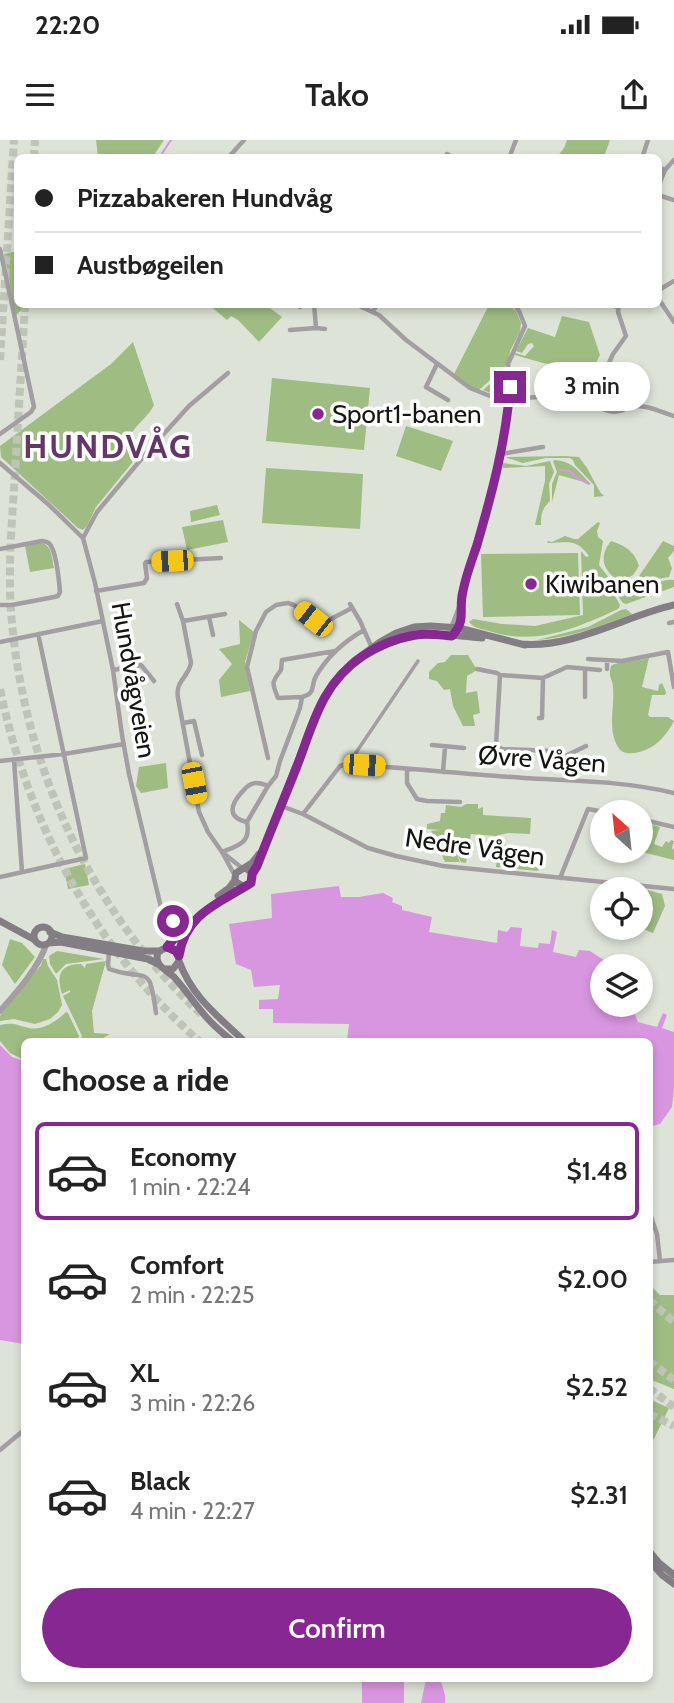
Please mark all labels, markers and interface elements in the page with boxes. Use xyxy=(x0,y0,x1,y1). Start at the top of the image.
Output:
text: 22:20 xyxy=(35,9,100,41)
text: Tako xyxy=(305,75,369,114)
icon: menu xyxy=(21,76,59,114)
icon: share xyxy=(615,76,653,114)
text: Pizzabakeren Hundvåg xyxy=(77,182,332,214)
text: Austbøgeilen xyxy=(77,249,224,281)
callout: 3 min xyxy=(534,362,650,412)
route end xyxy=(494,371,526,403)
text: 3 min xyxy=(564,372,620,400)
place label: Sport1-banen xyxy=(332,398,482,430)
marker: Sport1-banen xyxy=(310,406,326,422)
district label: HUNDVÅG xyxy=(23,426,193,466)
car xyxy=(151,549,194,573)
place label: Kiwibanen xyxy=(545,568,660,600)
marker: Kiwibanen xyxy=(523,576,539,592)
car xyxy=(290,598,337,640)
street label: Hundvågveien xyxy=(105,599,163,761)
street label: Øvre Vågen xyxy=(477,739,607,779)
car xyxy=(343,753,386,777)
car xyxy=(180,760,209,806)
north arrow xyxy=(590,800,653,863)
map controls xyxy=(590,800,653,1017)
street label: Nedre Vågen xyxy=(403,821,547,873)
button: locate xyxy=(590,877,653,940)
route start xyxy=(157,905,189,937)
button: layers xyxy=(590,954,653,1017)
text: Choose a ride xyxy=(42,1060,229,1099)
icon: car xyxy=(46,1140,109,1203)
text: Economy xyxy=(130,1141,236,1173)
text: $1.48 xyxy=(567,1155,628,1187)
text: 1 min · 22:24 xyxy=(130,1173,251,1201)
icon: car xyxy=(46,1248,109,1311)
text: Comfort xyxy=(130,1249,224,1281)
text: $2.00 xyxy=(557,1263,628,1295)
text: 2 min · 22:25 xyxy=(130,1281,254,1309)
icon: car xyxy=(46,1356,109,1419)
text: XL xyxy=(130,1357,159,1389)
text: $2.52 xyxy=(566,1371,628,1403)
text: 3 min · 22:26 xyxy=(130,1389,255,1417)
icon: car xyxy=(46,1464,109,1527)
text: Black xyxy=(130,1465,190,1497)
text: $2.31 xyxy=(570,1479,628,1511)
text: 4 min · 22:27 xyxy=(130,1497,255,1525)
button: Confirm xyxy=(42,1588,632,1668)

